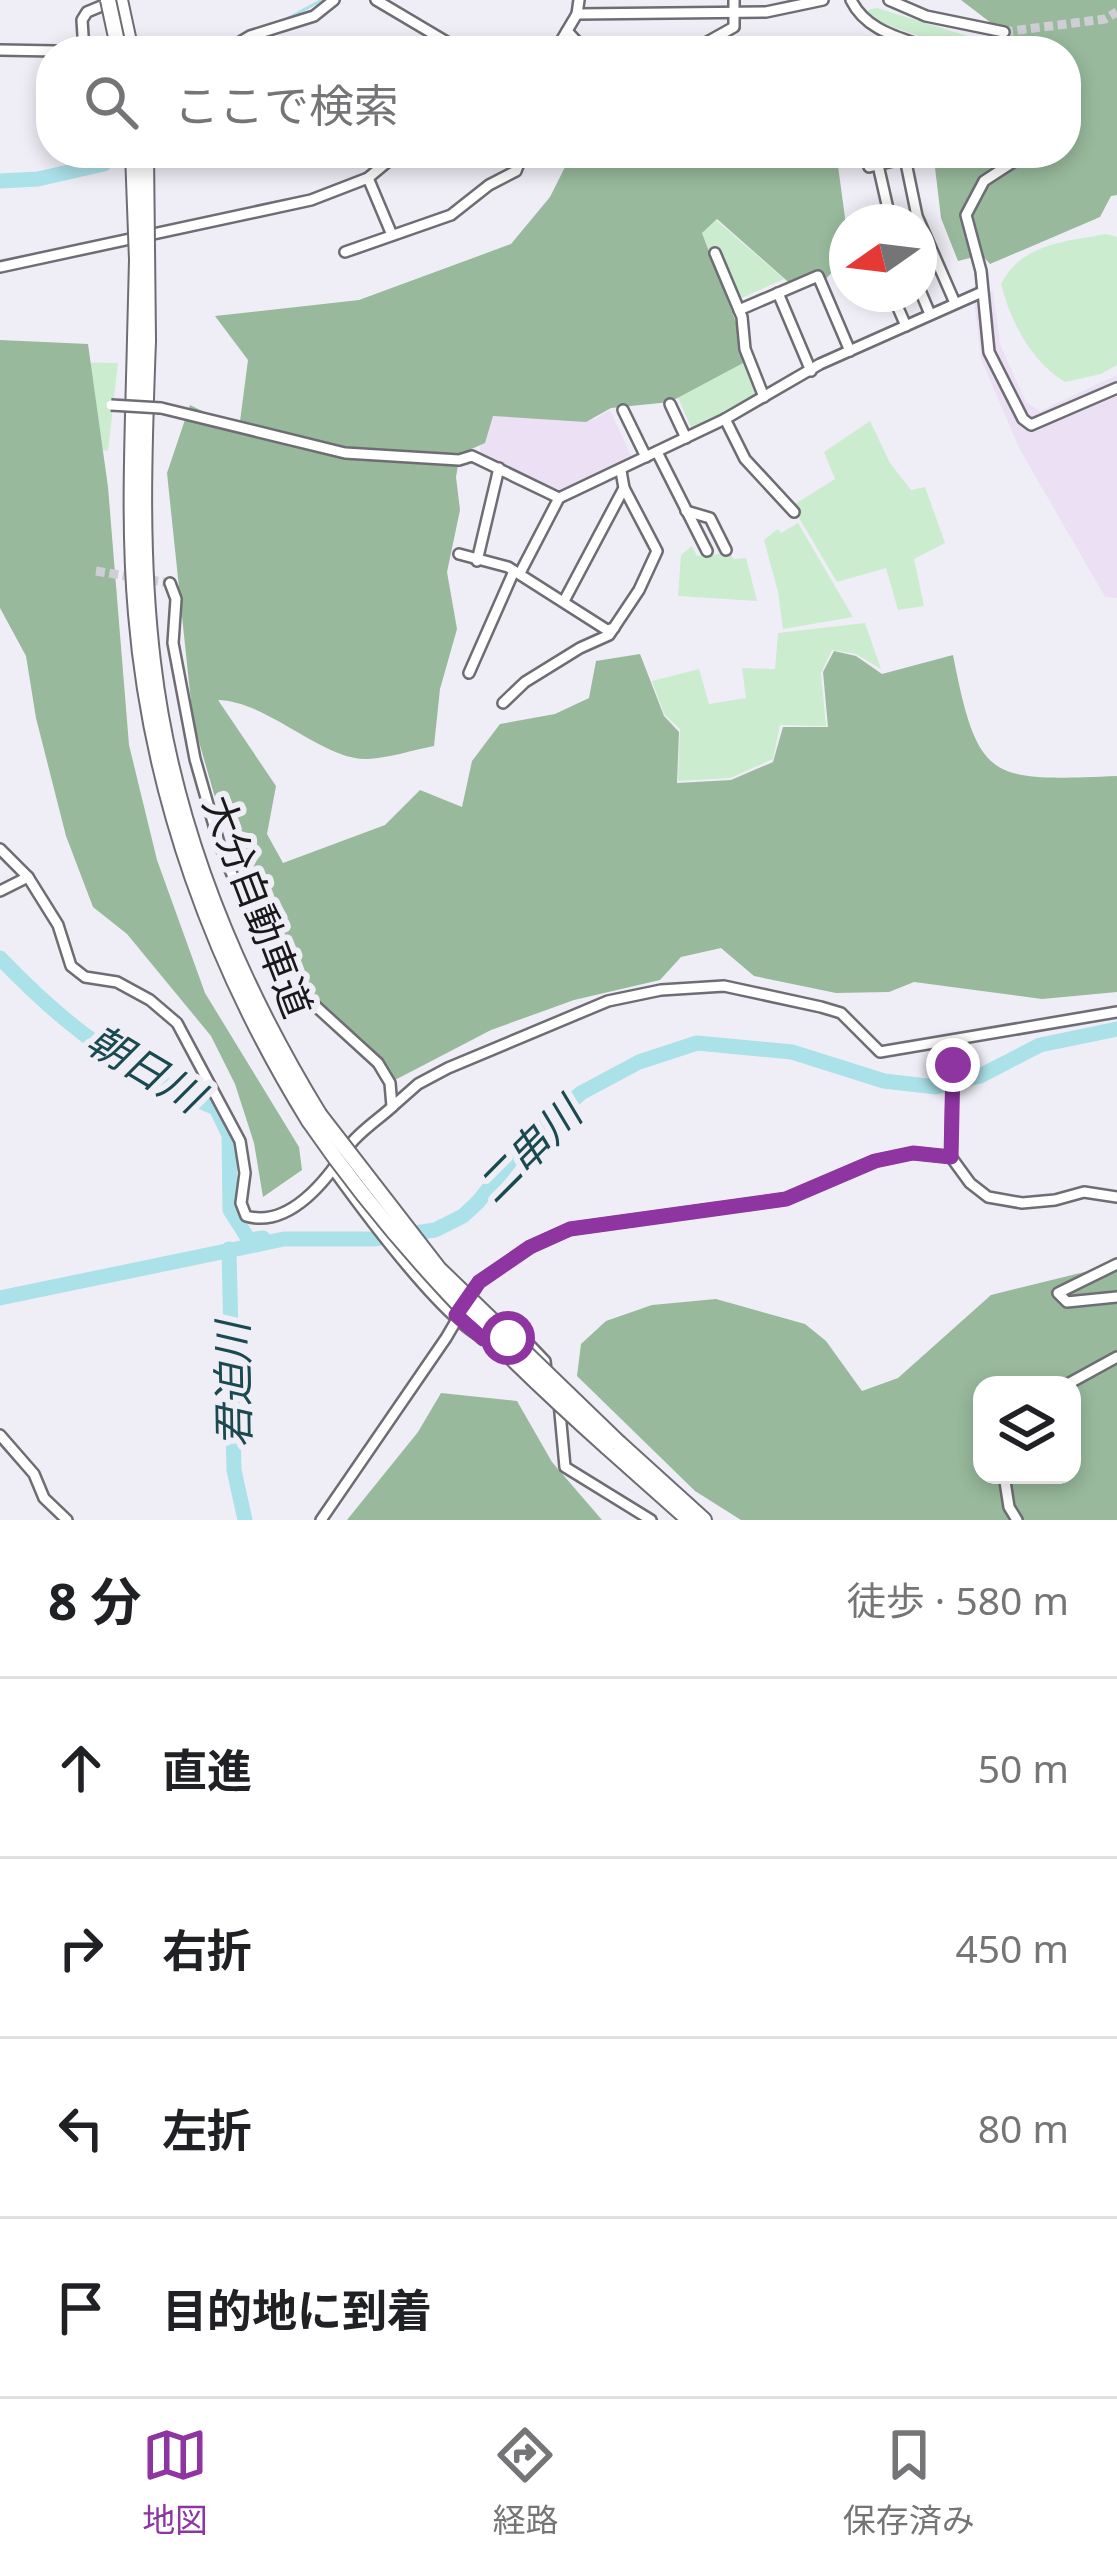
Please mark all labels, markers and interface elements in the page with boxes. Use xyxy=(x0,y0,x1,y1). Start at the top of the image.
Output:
search box xyxy=(36,36,1081,168)
icon: search xyxy=(78,69,144,135)
text: ここで検索 xyxy=(174,74,399,135)
north arrow xyxy=(829,204,937,312)
street label: 大分自動車道 xyxy=(192,787,326,1025)
water label: 朝日川 xyxy=(77,1010,218,1126)
route end xyxy=(926,1038,980,1092)
water label: 二串川 xyxy=(463,1081,596,1214)
route start xyxy=(481,1311,535,1365)
water label: 君迫川 xyxy=(202,1318,262,1448)
map controls xyxy=(973,1376,1081,1484)
button: layers xyxy=(973,1376,1081,1484)
text: 8 分 xyxy=(48,1565,141,1635)
text: 徒歩 · 580 m xyxy=(847,1573,1069,1626)
icon: ahead xyxy=(48,1735,114,1801)
text: 直進 xyxy=(162,1739,252,1800)
text: 50 m xyxy=(978,1741,1069,1794)
icon: right xyxy=(48,1915,114,1981)
text: 右折 xyxy=(162,1919,252,1980)
text: 450 m xyxy=(955,1921,1069,1974)
icon: left xyxy=(48,2095,114,2161)
text: 左折 xyxy=(162,2099,252,2160)
text: 80 m xyxy=(978,2101,1069,2154)
icon: arrive xyxy=(48,2275,114,2341)
text: 目的地に到着 xyxy=(162,2279,432,2340)
tab: 地図 xyxy=(142,2422,208,2542)
tab: 経路 xyxy=(492,2422,558,2542)
tab: 保存済み xyxy=(843,2422,975,2542)

